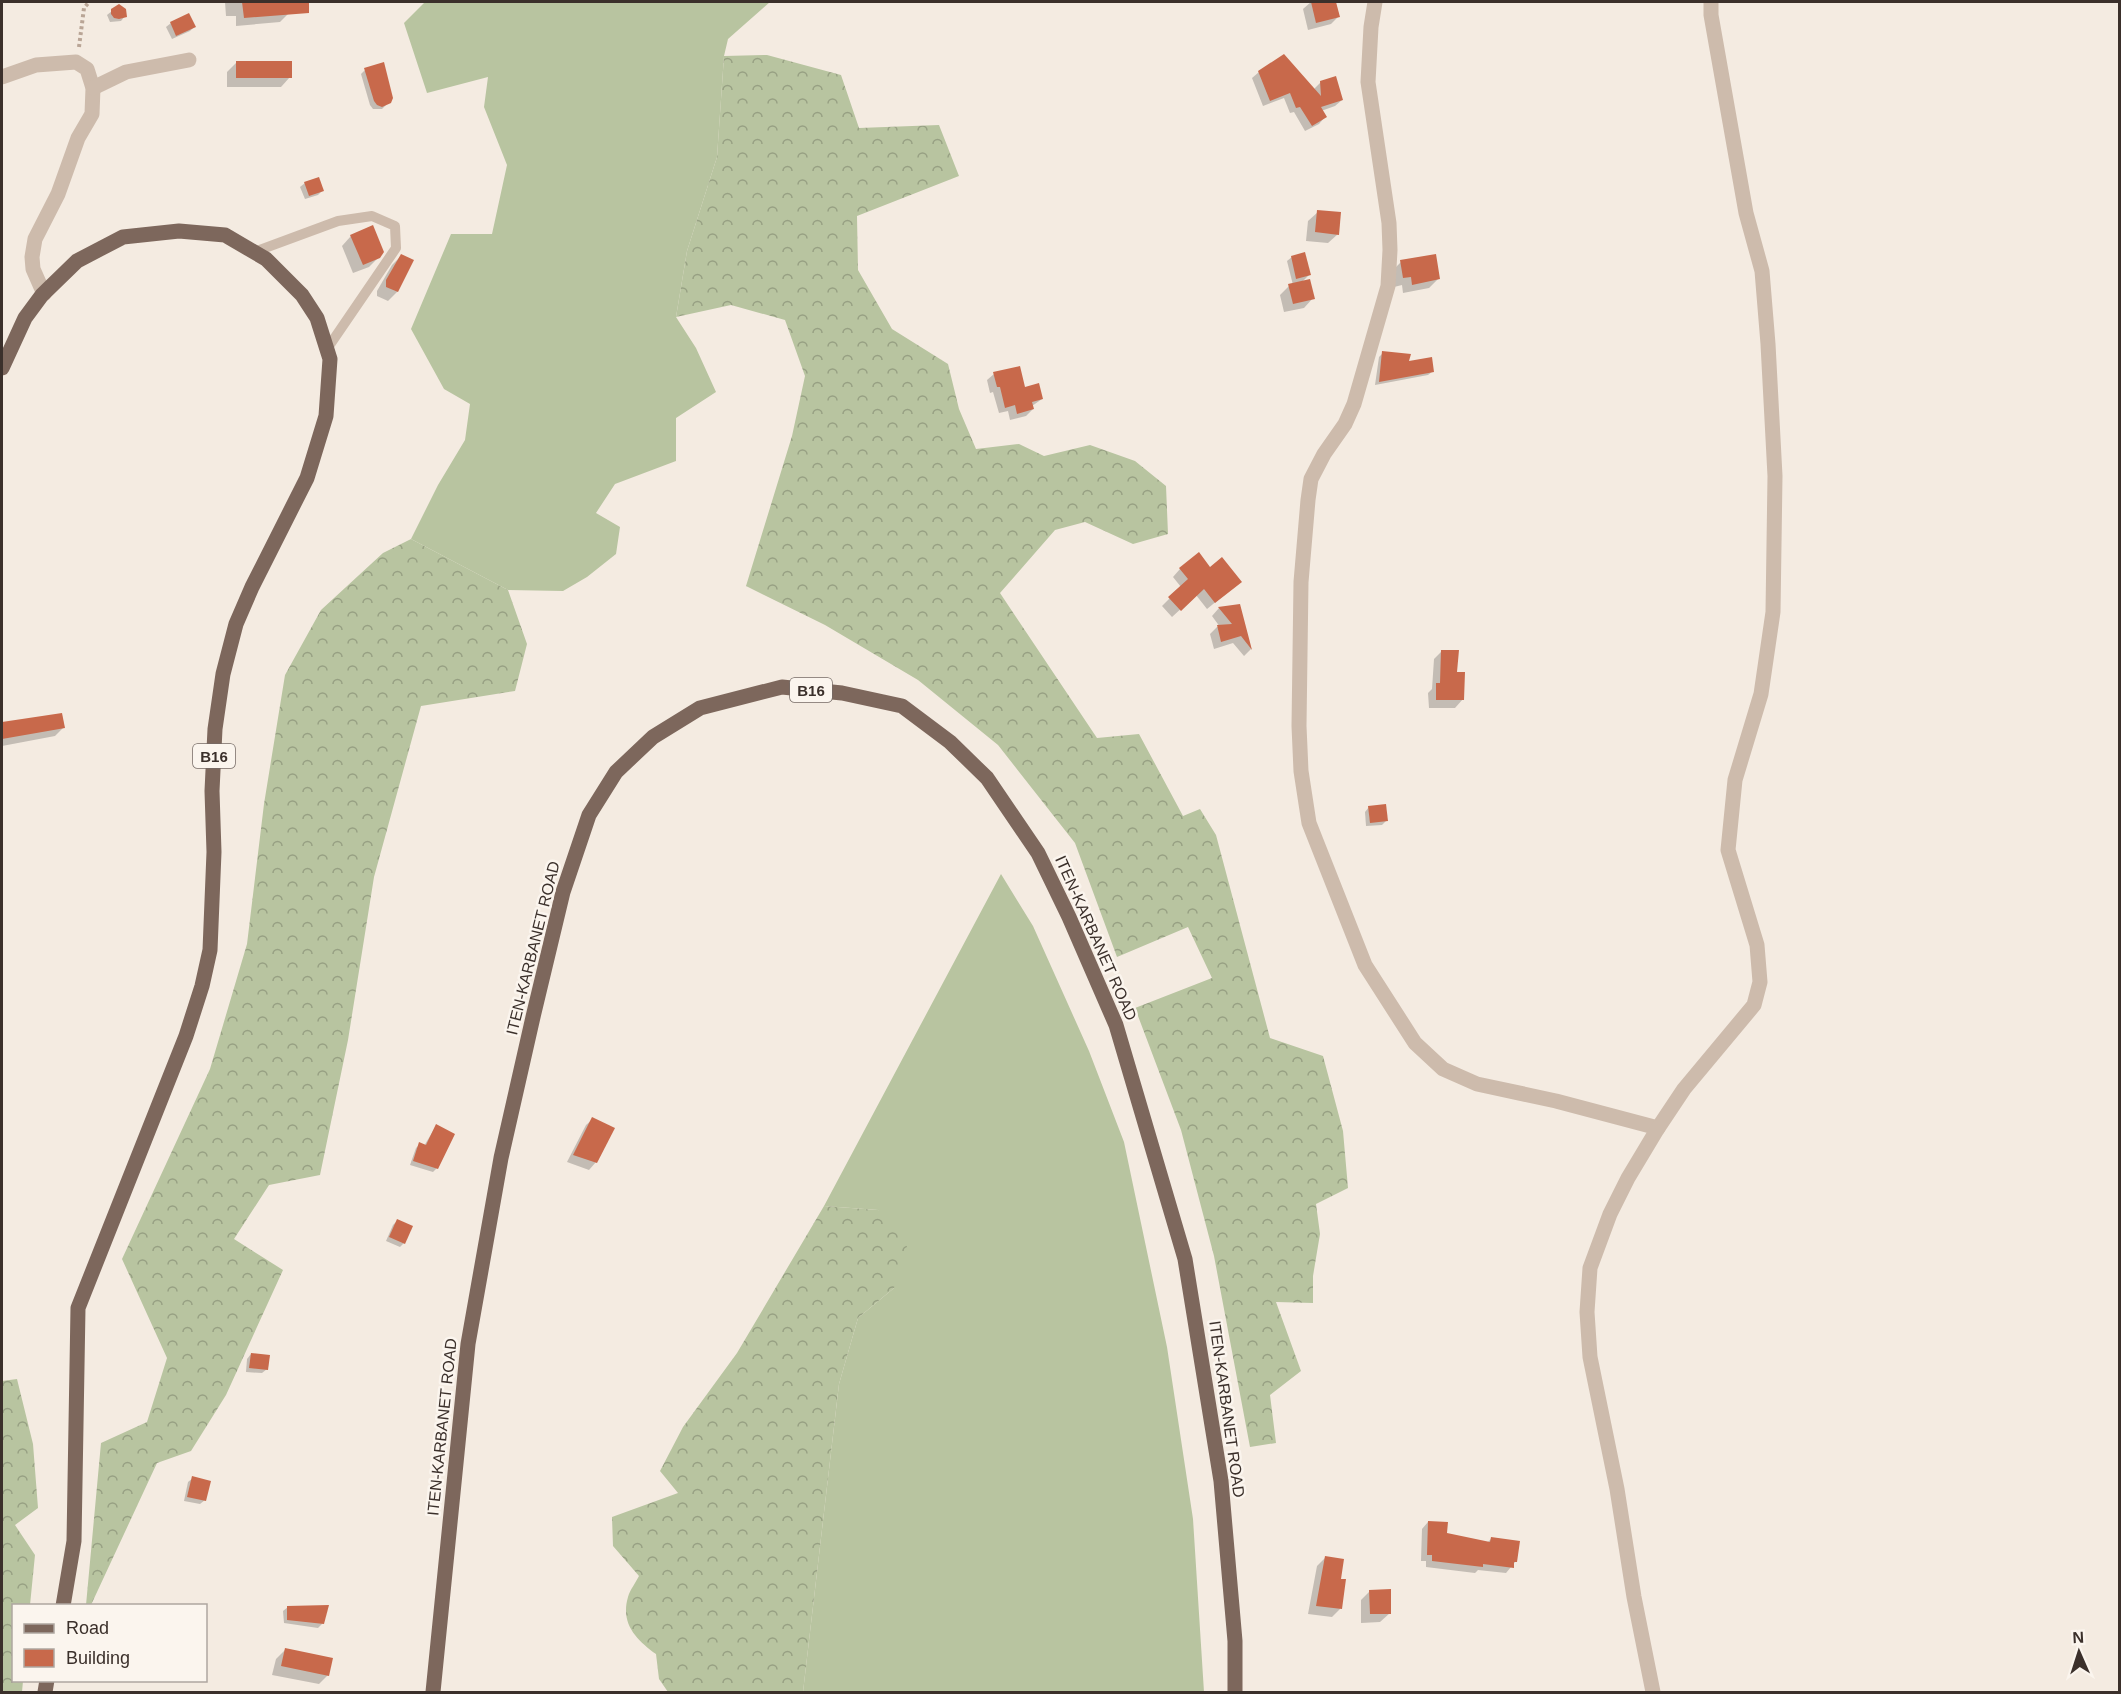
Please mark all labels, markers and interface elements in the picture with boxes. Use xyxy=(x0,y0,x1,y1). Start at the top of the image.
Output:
road number: B16 xyxy=(790,678,832,702)
road number: B16 xyxy=(193,744,235,768)
street label: ITEN-KARBANET ROAD xyxy=(1052,853,1140,1023)
street label: ITEN-KARBANET ROAD xyxy=(503,859,563,1037)
street label: ITEN-KARBANET ROAD xyxy=(1206,1319,1248,1499)
street label: ITEN-KARBANET ROAD xyxy=(424,1337,460,1517)
legend xyxy=(12,1604,207,1682)
text: Road xyxy=(66,1618,109,1638)
north arrow xyxy=(2049,1622,2109,1682)
text: N xyxy=(2072,1629,2084,1646)
text: Building xyxy=(66,1648,130,1668)

